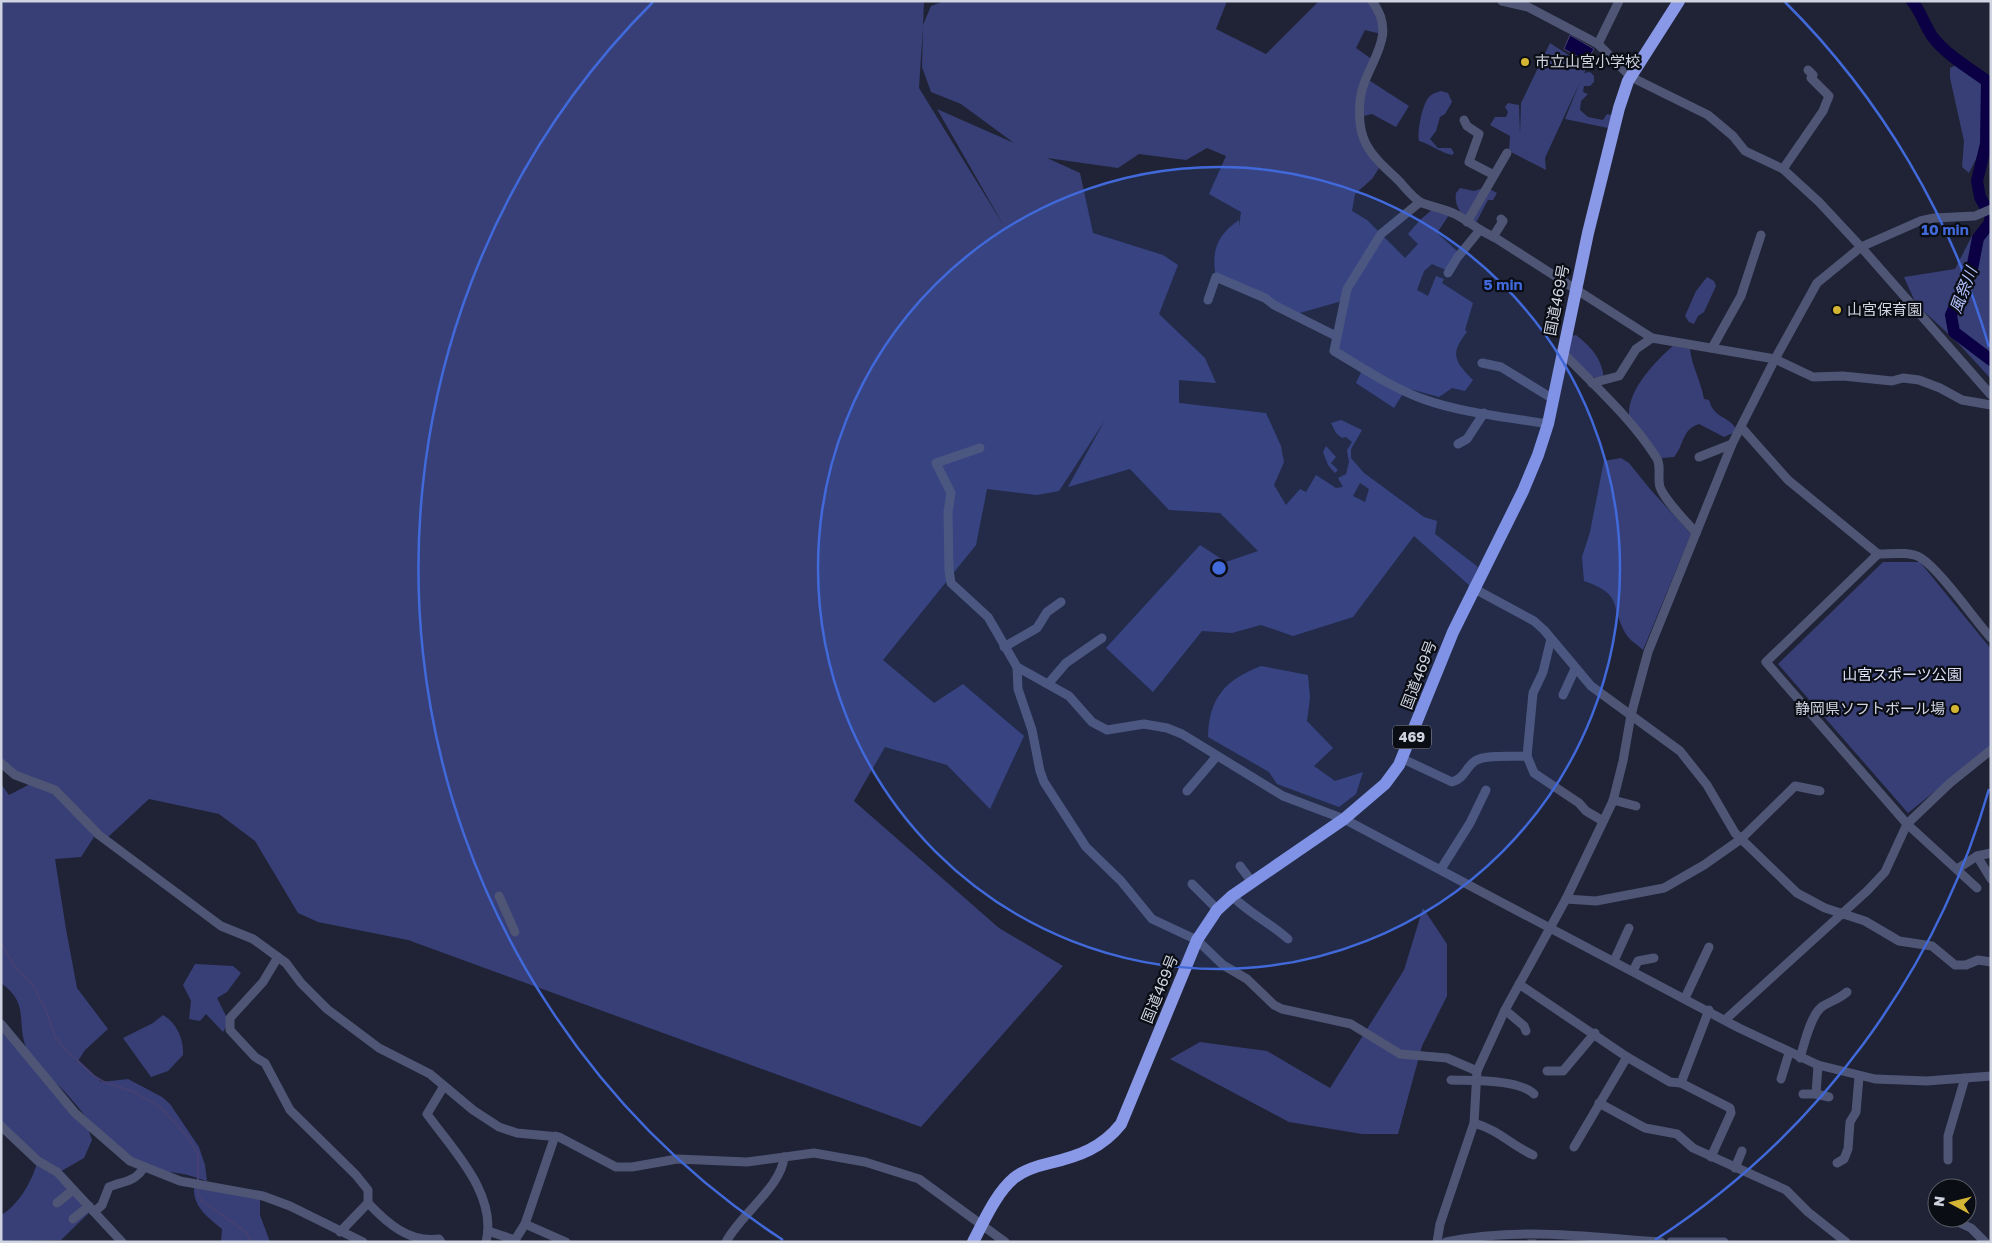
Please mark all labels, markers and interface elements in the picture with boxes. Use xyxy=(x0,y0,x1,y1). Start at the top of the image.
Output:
place label: 市立山宮小学校 xyxy=(1535,52,1640,70)
marker: 市立山宮小学校 xyxy=(1519,56,1531,68)
text: 10 min xyxy=(1921,220,1969,238)
water label: 風祭川 xyxy=(1945,262,1982,316)
street label: 国道469号 xyxy=(1540,263,1572,337)
text: 5 min xyxy=(1483,275,1523,293)
place label: 山宮保育園 xyxy=(1847,300,1922,318)
marker: 山宮保育園 xyxy=(1831,304,1843,316)
centre of rings xyxy=(1210,559,1228,577)
street label: 国道469号 xyxy=(1397,638,1439,712)
park label: 山宮スポーツ公園 xyxy=(1842,665,1962,683)
place label: 静岡県ソフトボール場 xyxy=(1795,699,1945,717)
marker: 静岡県ソフトボール場 xyxy=(1949,703,1961,715)
road number: 469 xyxy=(1393,726,1431,749)
street label: 国道469号 xyxy=(1137,952,1181,1026)
north arrow xyxy=(1927,1178,1977,1228)
text: N xyxy=(1930,1195,1948,1208)

